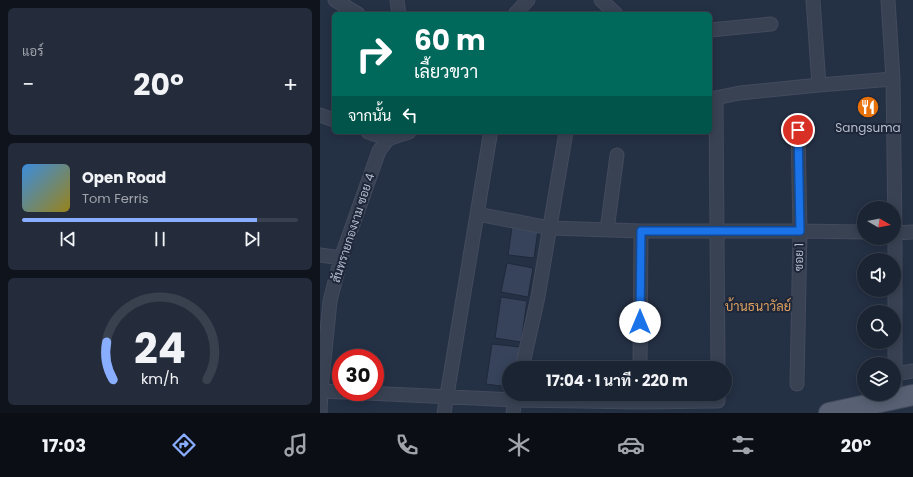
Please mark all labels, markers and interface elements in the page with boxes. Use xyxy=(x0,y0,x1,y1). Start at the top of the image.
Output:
text: 60 m xyxy=(414,21,486,60)
icon: right xyxy=(348,28,400,80)
text: แอร์ xyxy=(22,42,43,61)
text: เลี้ยวขวา xyxy=(414,59,478,84)
text: 20° xyxy=(133,63,184,106)
text: − xyxy=(22,69,34,100)
text: + xyxy=(283,69,298,100)
restaurant icon: Sangsuma xyxy=(855,94,881,120)
icon: left xyxy=(399,104,421,126)
text: จากนั้น xyxy=(348,105,391,126)
pin xyxy=(781,113,815,147)
icon: arrive xyxy=(787,119,809,141)
place label: Sangsuma xyxy=(835,119,901,136)
text: Open Road xyxy=(82,167,166,188)
street label: สันทรายกองงาม ซอย 4 xyxy=(327,170,378,285)
text: Tom Ferris xyxy=(82,189,149,208)
north arrow xyxy=(857,201,901,245)
map controls xyxy=(857,201,901,401)
icon: previous xyxy=(57,228,79,250)
icon: pause xyxy=(149,228,171,250)
icon: next xyxy=(241,228,263,250)
street label: ซอย 1 xyxy=(790,243,807,271)
button: sound xyxy=(857,253,901,297)
district label: บ้านธนาวัลย์ xyxy=(725,297,791,316)
position arrow xyxy=(619,301,661,343)
button: search xyxy=(857,305,901,349)
text: 24 xyxy=(134,318,186,377)
speed limit sign: 30 xyxy=(332,349,384,401)
button: layers xyxy=(857,357,901,401)
text: km/h xyxy=(141,368,179,388)
text: 17:04 · 1 นาที · 220 m xyxy=(546,370,688,391)
icon: directions xyxy=(170,431,198,459)
icon: music xyxy=(282,431,310,459)
icon: phone xyxy=(393,431,421,459)
icon: climate xyxy=(505,431,533,459)
icon: car xyxy=(617,431,645,459)
icon: filters xyxy=(729,431,757,459)
text: 17:03 xyxy=(42,433,86,458)
text: 20° xyxy=(841,433,871,458)

